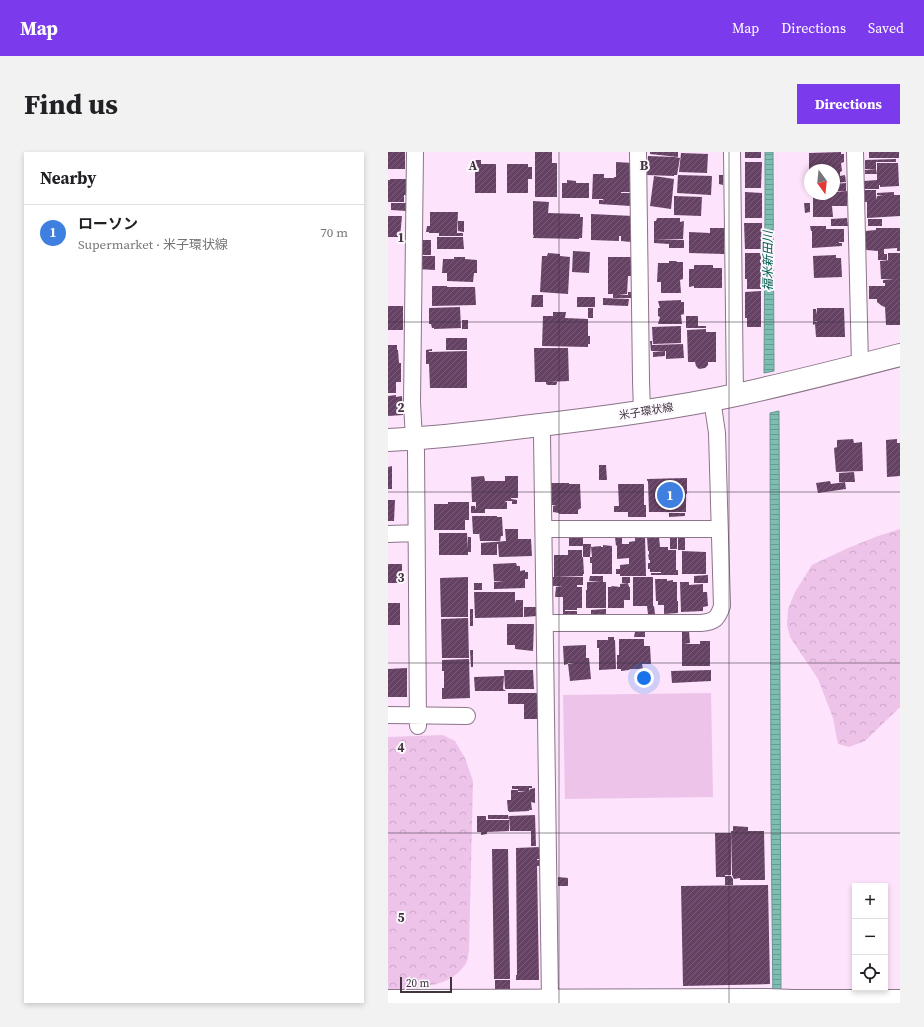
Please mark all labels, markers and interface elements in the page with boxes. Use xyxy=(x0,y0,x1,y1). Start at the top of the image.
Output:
text: Map xyxy=(20,15,58,41)
text: Map xyxy=(732,18,759,38)
text: Directions xyxy=(781,18,846,38)
text: Saved xyxy=(868,18,904,38)
button: Directions xyxy=(797,84,900,124)
text: Find us xyxy=(24,85,118,123)
text: A xyxy=(469,157,478,174)
text: B xyxy=(640,157,649,174)
north arrow xyxy=(804,164,840,200)
text: Nearby xyxy=(40,166,96,190)
text: ローソン xyxy=(78,213,138,234)
text: 1 xyxy=(49,224,57,241)
text: 70 m xyxy=(320,224,348,241)
text: 1 xyxy=(397,229,405,246)
water label: 福米新田川 xyxy=(760,229,776,291)
text: Supermarket · 米子環状線 xyxy=(78,236,228,253)
text: 2 xyxy=(397,399,405,416)
street label: 米子環状線 xyxy=(618,400,674,423)
pin: 1 xyxy=(657,480,683,510)
text: 3 xyxy=(397,569,405,586)
your location xyxy=(634,668,654,688)
text: 4 xyxy=(397,739,405,756)
map controls xyxy=(852,883,888,991)
button: + xyxy=(852,883,888,919)
text: 5 xyxy=(397,909,405,926)
button: − xyxy=(852,919,888,955)
button: locate xyxy=(852,955,888,991)
scale bar xyxy=(400,975,452,994)
text: 20 m xyxy=(406,976,429,991)

